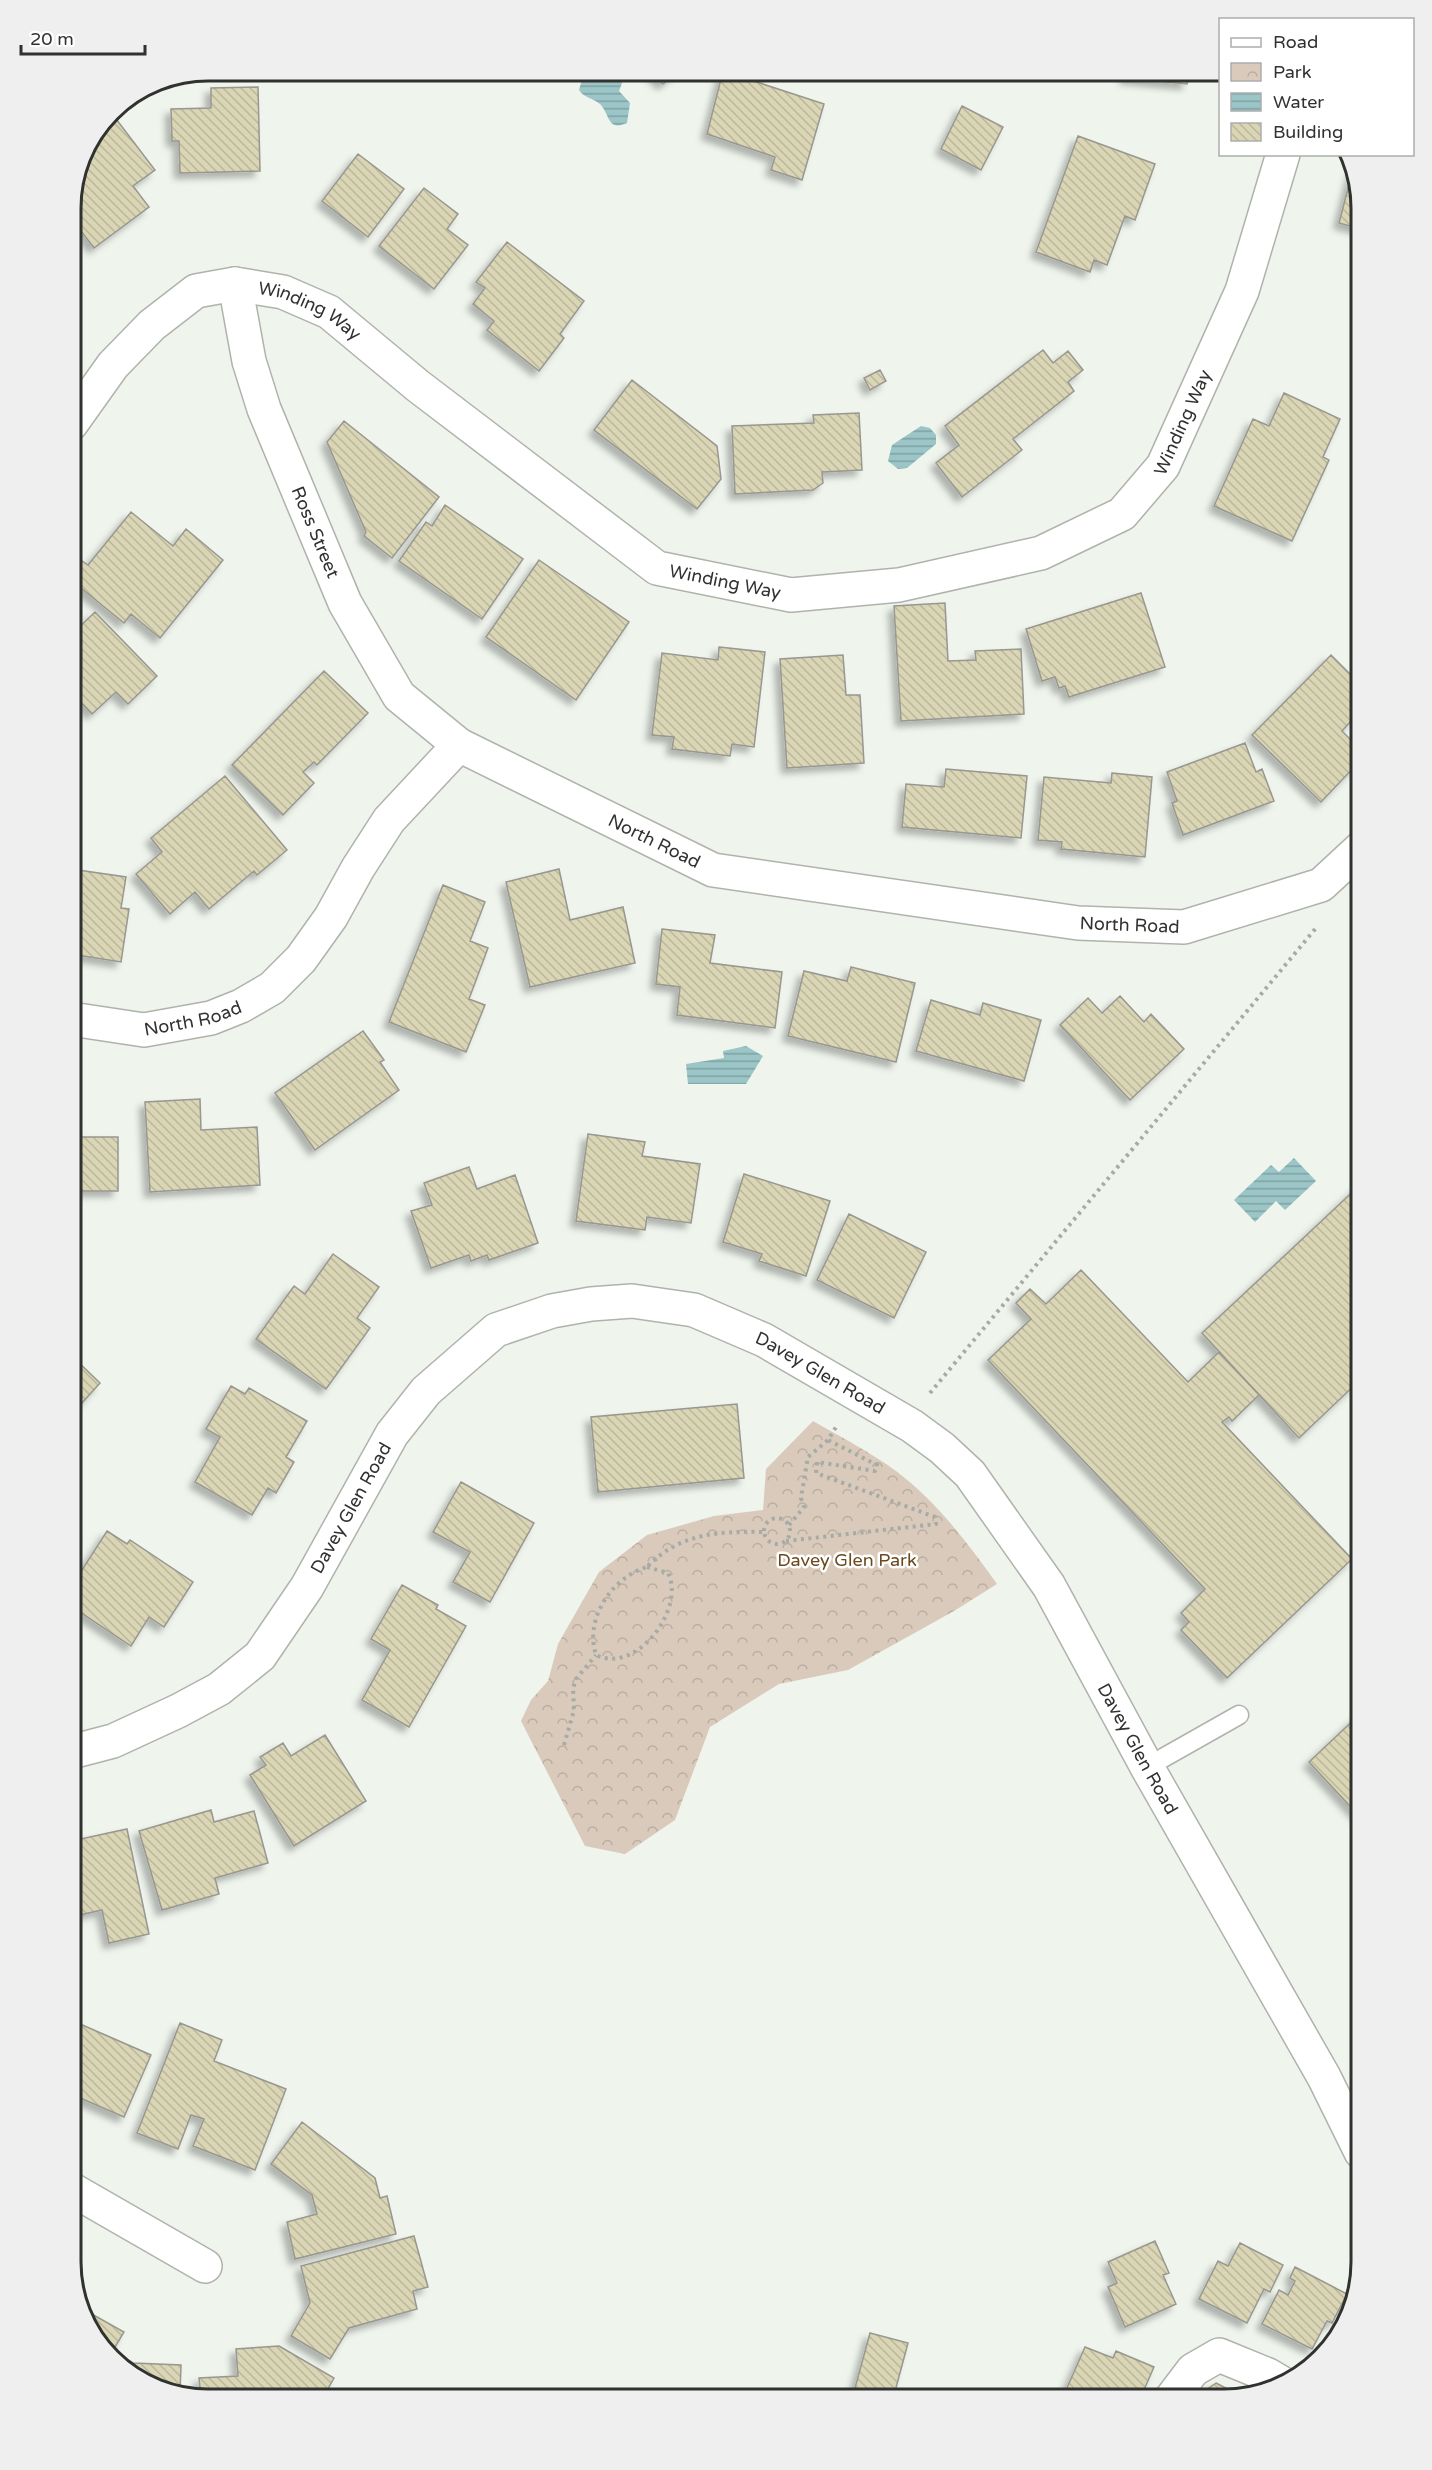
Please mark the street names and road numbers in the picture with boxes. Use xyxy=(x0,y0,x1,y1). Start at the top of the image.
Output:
street label: Winding Way xyxy=(257,277,366,345)
street label: Winding Way xyxy=(1149,366,1216,479)
street label: Ross Street xyxy=(287,483,344,581)
street label: Winding Way xyxy=(667,560,783,604)
street label: North Road xyxy=(605,809,704,873)
street label: North Road xyxy=(1079,912,1180,938)
street label: North Road xyxy=(142,996,245,1041)
street label: Davey Glen Road xyxy=(752,1327,889,1419)
street label: Davey Glen Road xyxy=(306,1439,396,1577)
street label: Davey Glen Road xyxy=(1093,1679,1183,1818)

